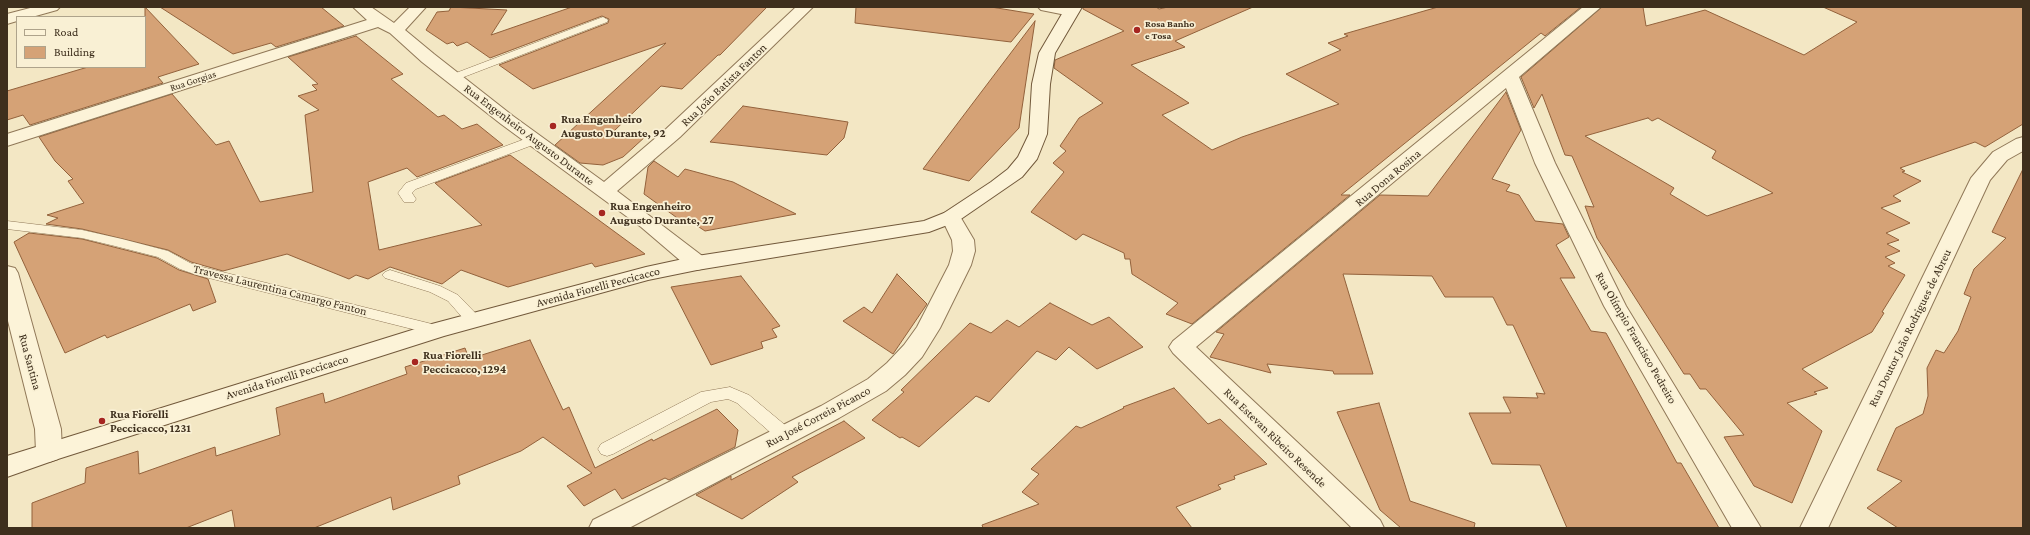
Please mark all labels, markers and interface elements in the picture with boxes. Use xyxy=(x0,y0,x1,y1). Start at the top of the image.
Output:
legend xyxy=(16,16,146,68)
place label: Rosa Banho e Tosa xyxy=(1145,18,1194,42)
text: Road xyxy=(54,25,78,39)
marker: Rosa Banho e Tosa xyxy=(1132,25,1142,35)
street label: Rua João Batista Fanton xyxy=(678,40,770,130)
text: Building xyxy=(54,45,95,59)
street label: Rua Gorgias xyxy=(168,68,218,94)
street label: Rua Engenheiro Augusto Durante xyxy=(461,81,597,189)
place label: Rua Engenheiro Augusto Durante, 92 xyxy=(561,112,666,140)
marker: Rua Engenheiro Augusto Durante, 92 xyxy=(548,121,558,131)
street label: Rua Dona Rosina xyxy=(1352,146,1424,210)
place label: Rua Engenheiro Augusto Durante, 27 xyxy=(610,199,714,227)
marker: Rua Engenheiro Augusto Durante, 27 xyxy=(597,208,607,218)
street label: Rua Doutor João Rodrigues de Abreu xyxy=(1865,247,1955,409)
street label: Travessa Laurentina Camargo Fanton xyxy=(192,261,368,319)
street label: Avenida Fiorelli Peccicacco xyxy=(535,264,661,310)
street label: Rua Olímpio Francisco Pedreiro xyxy=(1592,269,1680,407)
street label: Rua Santina xyxy=(16,332,44,392)
place label: Rua Fiorelli Peccicacco, 1294 xyxy=(423,348,506,376)
street label: Avenida Fiorelli Peccicacco xyxy=(224,352,350,402)
marker: Rua Fiorelli Peccicacco, 1294 xyxy=(410,357,420,367)
street label: Rua José Correia Picanco xyxy=(763,383,873,451)
street label: Rua Estevan Ribeiro Resende xyxy=(1221,385,1329,491)
place label: Rua Fiorelli Peccicacco, 1231 xyxy=(110,407,191,435)
marker: Rua Fiorelli Peccicacco, 1231 xyxy=(97,416,107,426)

